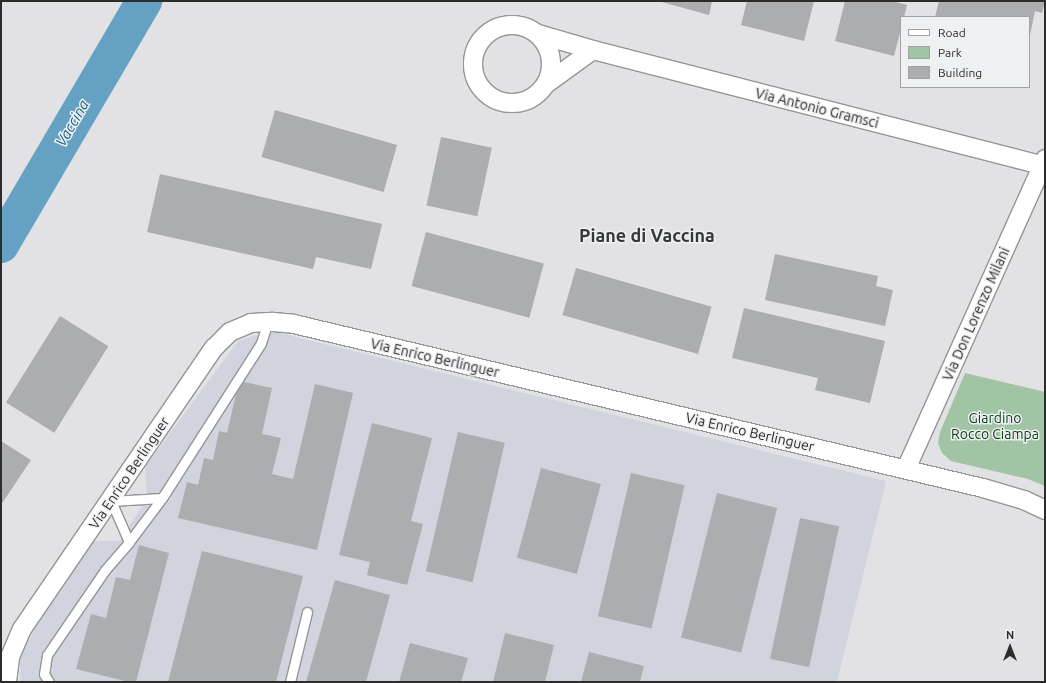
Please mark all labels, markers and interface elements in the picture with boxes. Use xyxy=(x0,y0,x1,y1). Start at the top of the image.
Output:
legend xyxy=(900,16,1030,88)
text: Road xyxy=(938,26,966,39)
text: Park xyxy=(938,46,962,59)
text: Building xyxy=(938,66,982,79)
street label: Via Antonio Gramsci xyxy=(754,85,880,131)
water label: Vaccina xyxy=(51,96,93,150)
district label: Piane di Vaccina xyxy=(579,224,715,246)
street label: Via Don Lorenzo Milani xyxy=(939,245,1013,383)
street label: Via Enrico Berlinguer xyxy=(369,335,501,381)
street label: Via Enrico Berlinguer xyxy=(684,409,816,455)
park label: Giardino Rocco Ciampa xyxy=(951,410,1039,442)
street label: Via Enrico Berlinguer xyxy=(85,414,173,532)
north arrow xyxy=(990,627,1030,667)
text: N xyxy=(1006,629,1014,641)

